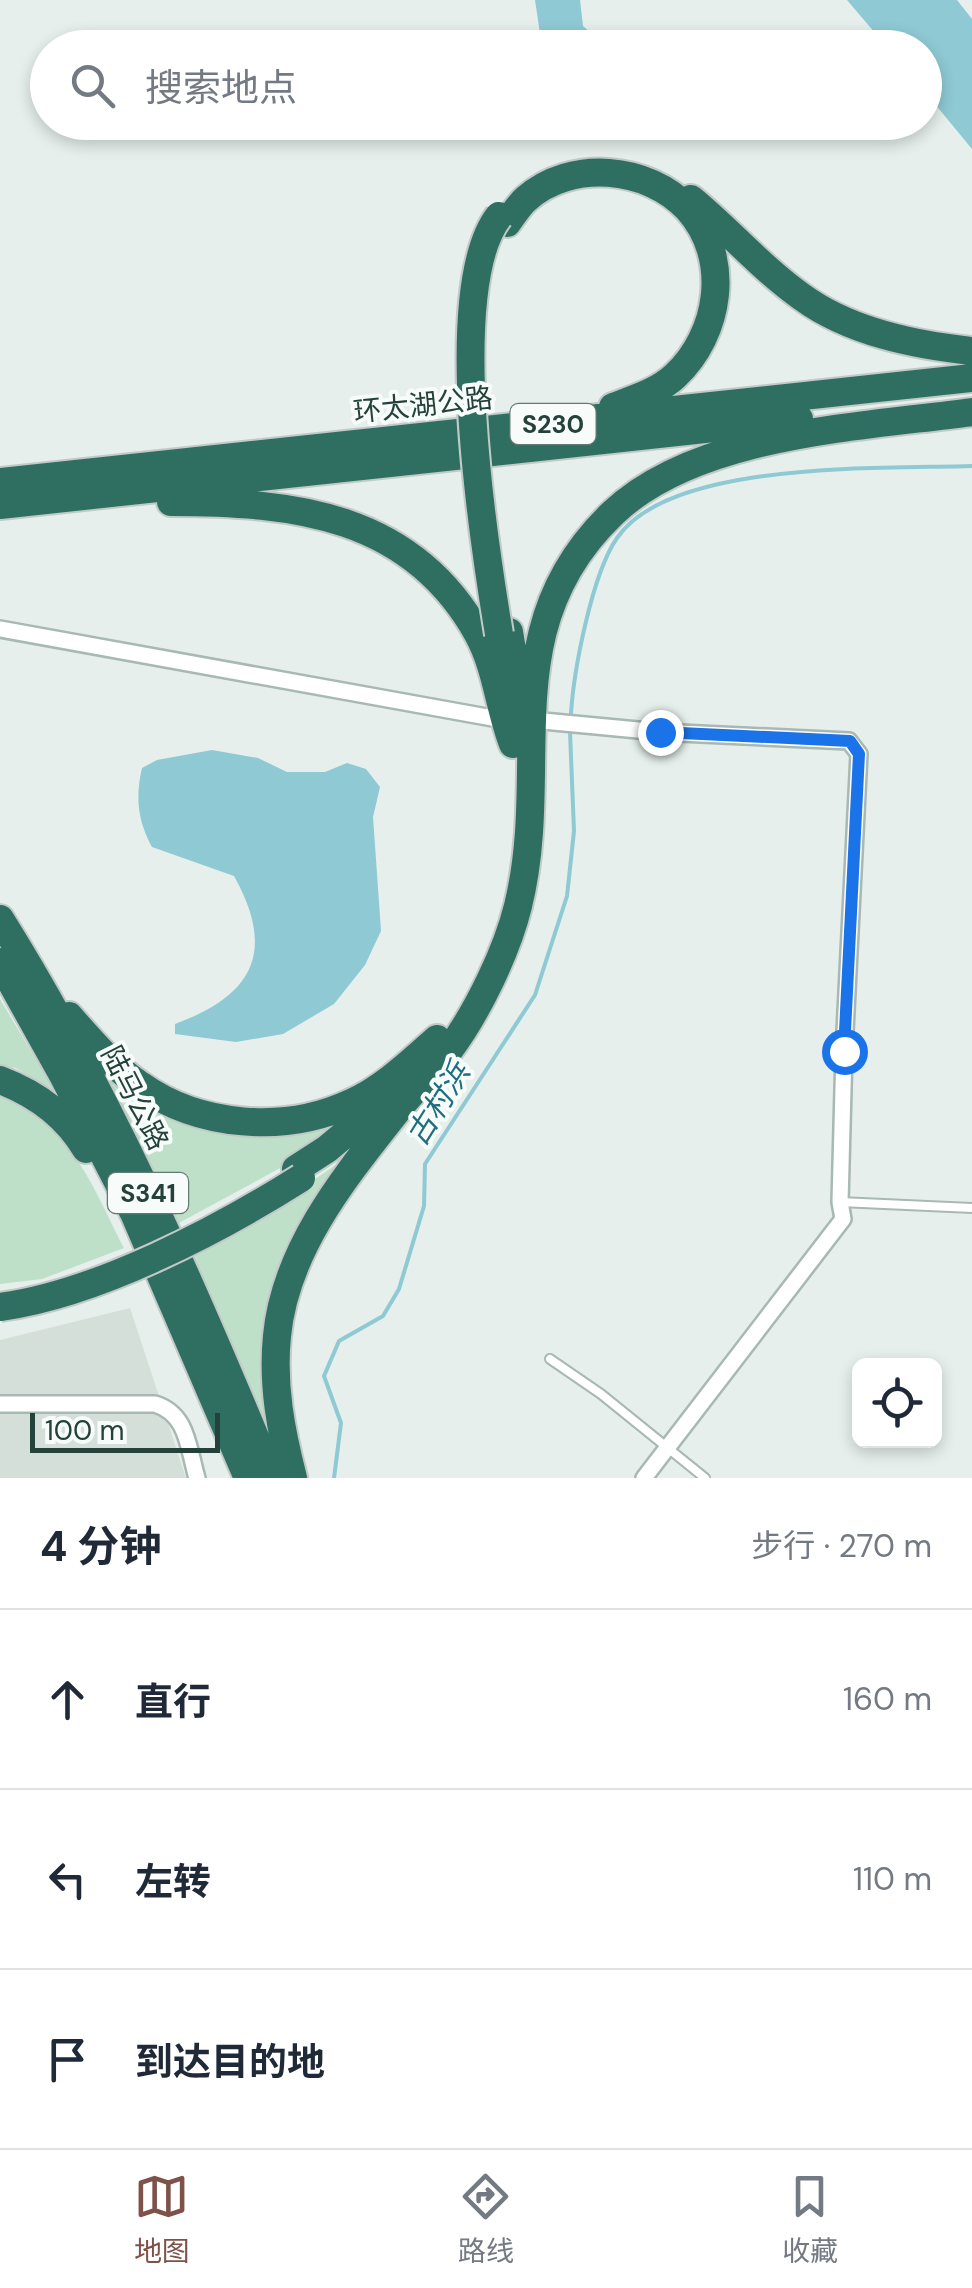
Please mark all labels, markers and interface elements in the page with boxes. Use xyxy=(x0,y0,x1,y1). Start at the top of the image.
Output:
search box xyxy=(30,30,942,140)
icon: search xyxy=(65,58,120,113)
text: 搜索地点 xyxy=(145,63,297,113)
street label: 环太湖公路 xyxy=(351,379,495,431)
road number: S230 xyxy=(510,404,596,444)
route end xyxy=(638,710,684,756)
route start xyxy=(822,1029,868,1075)
street label: 陆马公路 xyxy=(93,1040,177,1156)
water label: 古村浜 xyxy=(398,1053,480,1152)
road number: S341 xyxy=(108,1173,188,1213)
map controls xyxy=(852,1358,942,1448)
button: locate xyxy=(852,1358,942,1448)
scale bar xyxy=(30,1408,220,1452)
text: 100 m xyxy=(45,1412,124,1449)
text: 4 分钟 xyxy=(40,1519,161,1574)
text: 步行 · 270 m xyxy=(751,1525,932,1567)
icon: ahead xyxy=(40,1672,95,1727)
text: 直行 xyxy=(135,1677,211,1727)
text: 160 m xyxy=(843,1678,932,1720)
icon: left xyxy=(40,1852,95,1907)
text: 左转 xyxy=(135,1857,211,1907)
text: 110 m xyxy=(853,1858,932,1900)
icon: arrive xyxy=(40,2032,95,2087)
text: 到达目的地 xyxy=(135,2037,325,2087)
tab: 地图 xyxy=(134,2169,190,2270)
tab: 路线 xyxy=(458,2169,514,2270)
tab: 收藏 xyxy=(782,2169,838,2270)

